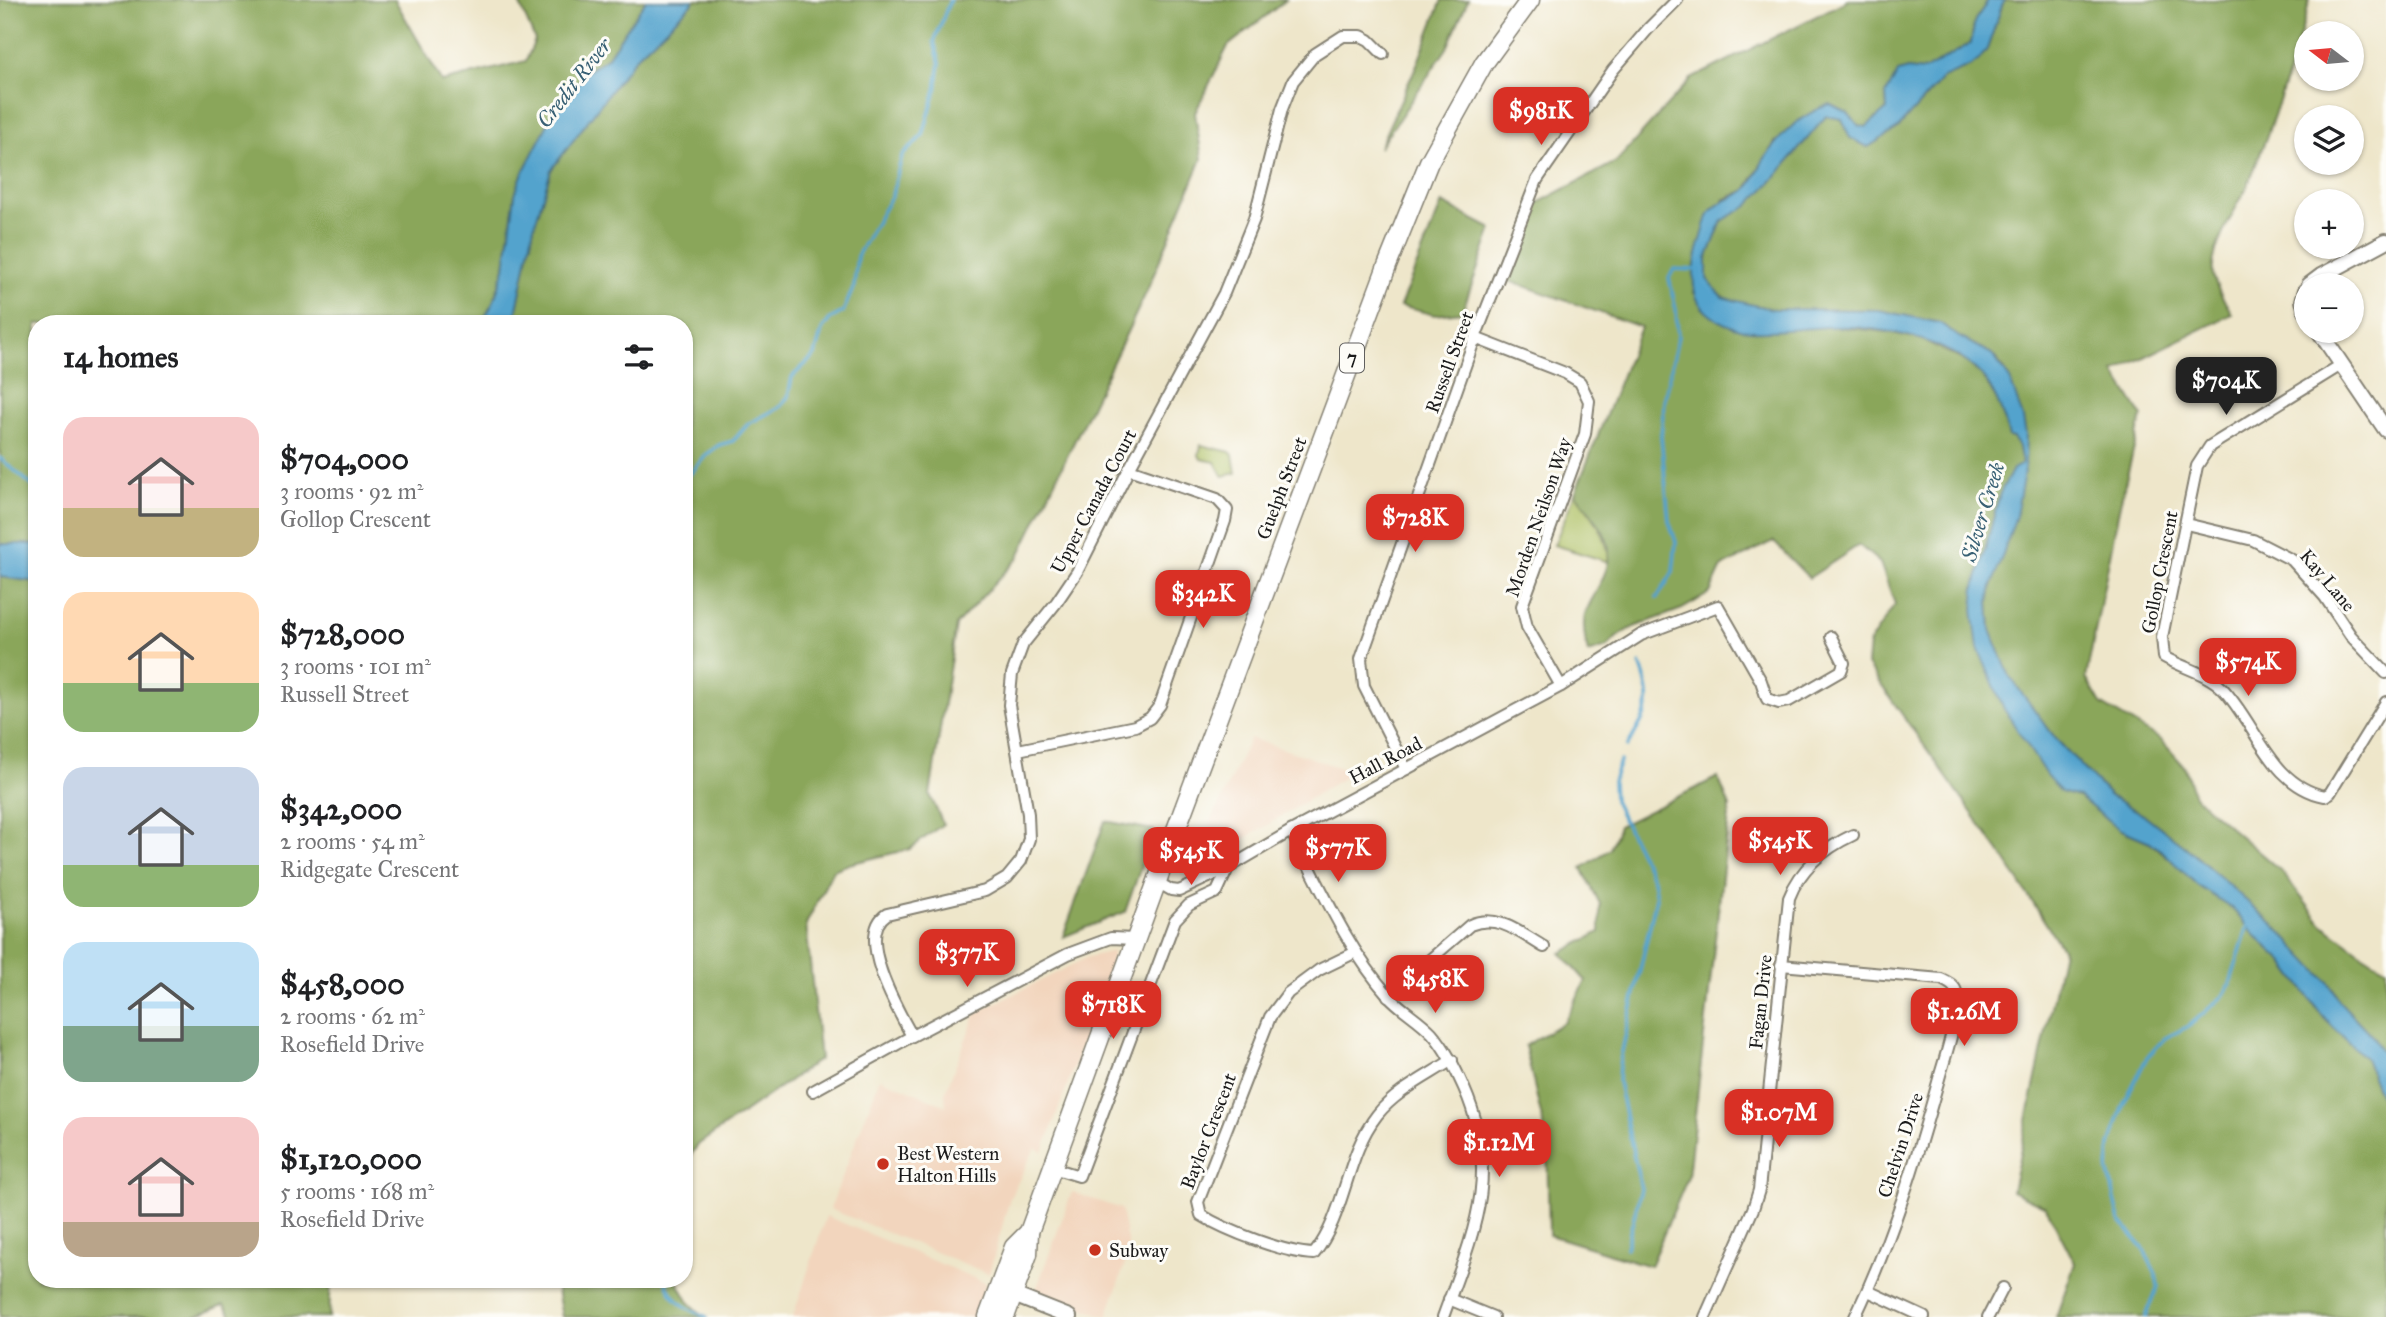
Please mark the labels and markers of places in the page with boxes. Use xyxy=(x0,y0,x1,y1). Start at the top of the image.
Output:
pin: $981K xyxy=(1492,88,1590,147)
pin: $704K xyxy=(2177,358,2275,417)
pin: $728K xyxy=(1366,494,1464,554)
pin: $342K xyxy=(1154,570,1252,630)
pin: $574K xyxy=(2199,638,2297,698)
pin: $545K xyxy=(1731,818,1829,877)
pin: $577K xyxy=(1289,824,1387,884)
pin: $545K xyxy=(1142,828,1240,887)
pin: $377K xyxy=(918,930,1016,989)
pin: $458K xyxy=(1386,956,1484,1015)
pin: $718K xyxy=(1064,982,1162,1041)
pin: $1.26M xyxy=(1907,988,2021,1048)
pin: $1.07M xyxy=(1722,1090,1836,1149)
pin: $1.12M xyxy=(1442,1120,1556,1179)
place label: Best Western Halton Hills xyxy=(897,1142,999,1187)
marker: Best Western Halton Hills xyxy=(875,1156,891,1172)
place label: Subway xyxy=(1109,1239,1169,1262)
marker: Subway xyxy=(1087,1242,1103,1258)

